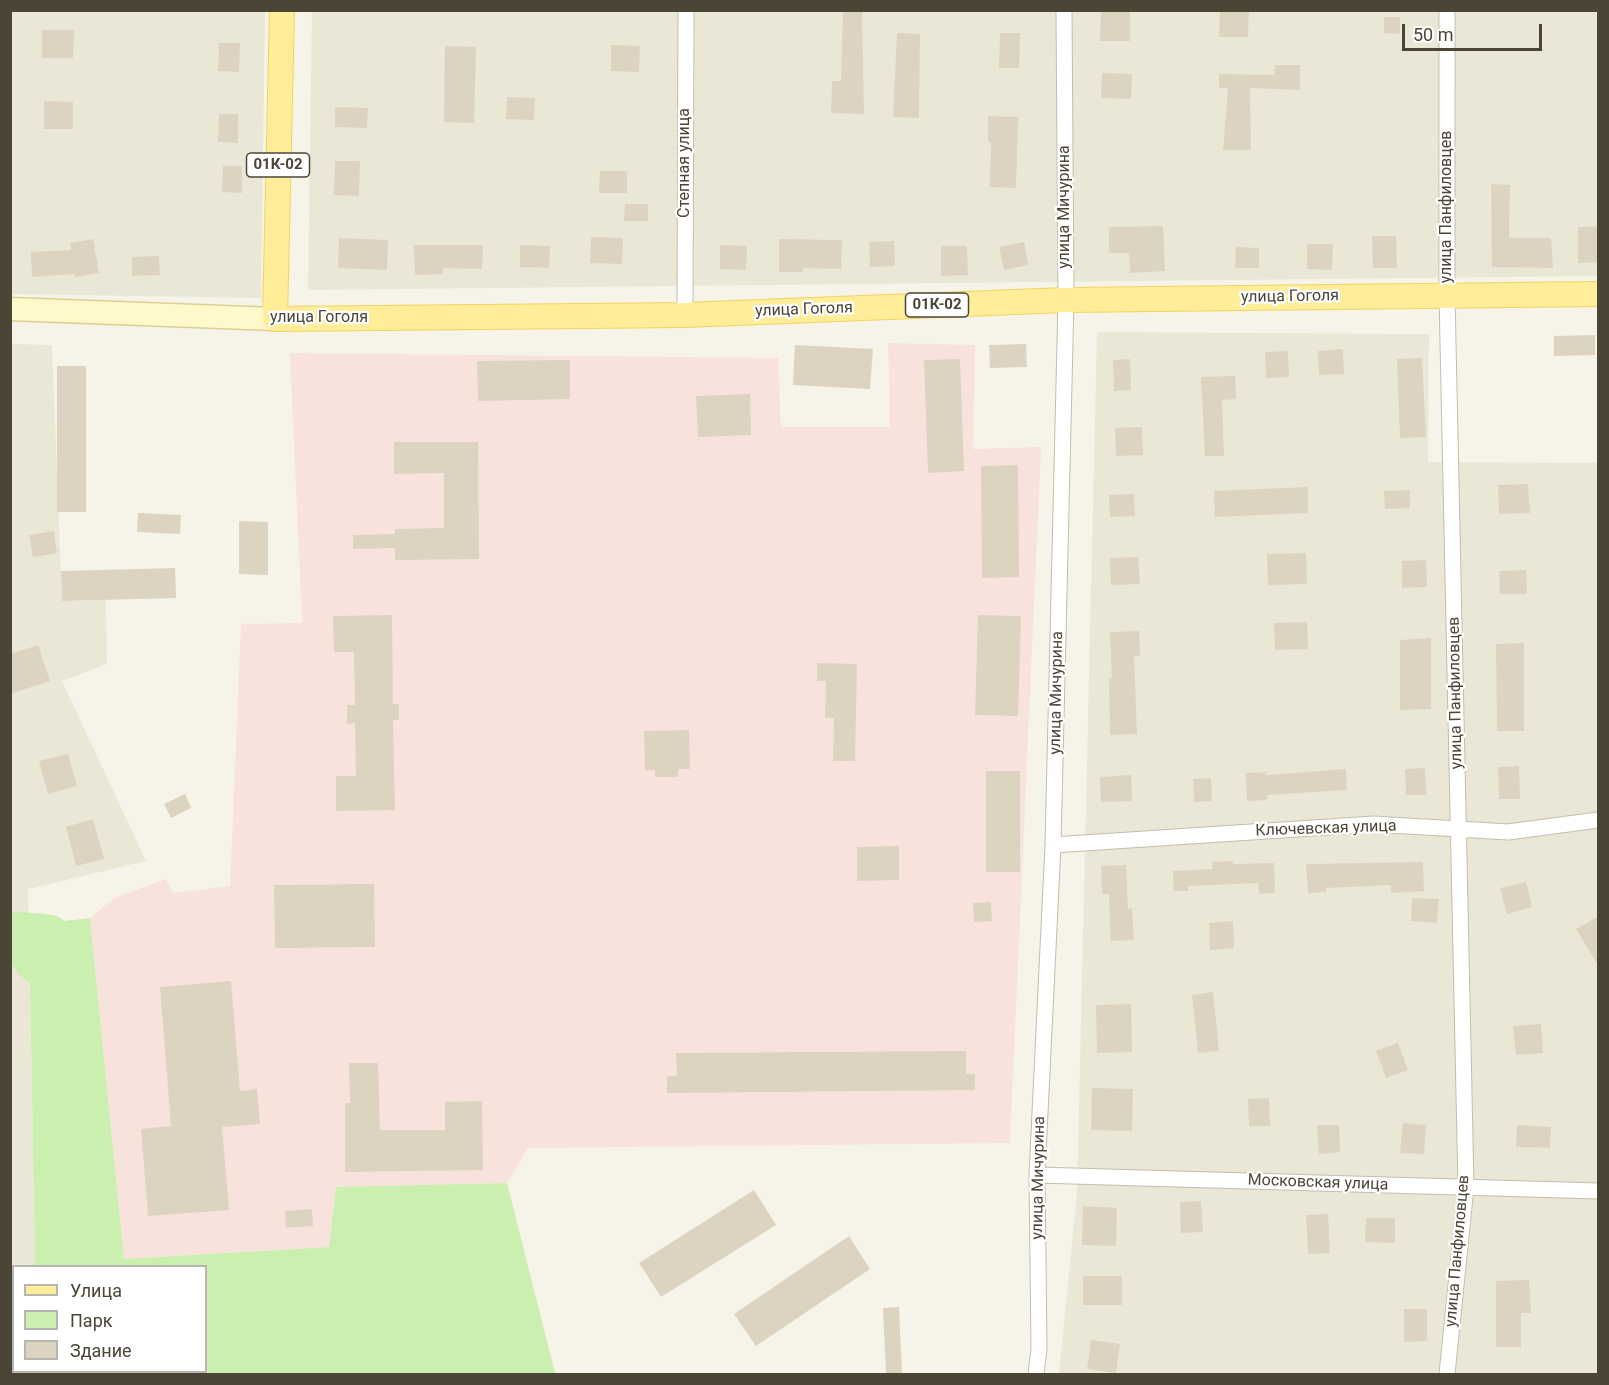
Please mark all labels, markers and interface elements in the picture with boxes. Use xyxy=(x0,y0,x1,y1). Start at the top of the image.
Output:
scale bar xyxy=(1405,12,1544,50)
text: 50 m xyxy=(1413,24,1453,45)
street label: Степная улица xyxy=(675,108,695,218)
street label: улица Панфиловцев xyxy=(1437,131,1457,283)
street label: улица Мичурина xyxy=(1055,145,1075,269)
road number: 01К-02 xyxy=(246,153,310,177)
street label: улица Гоголя xyxy=(1241,287,1339,307)
road number: 01К-02 xyxy=(906,293,968,317)
street label: улица Гоголя xyxy=(755,299,853,321)
street label: улица Гоголя xyxy=(270,308,368,328)
street label: улица Панфиловцев xyxy=(1445,616,1467,770)
street label: улица Мичурина xyxy=(1046,631,1068,755)
street label: Ключевская улица xyxy=(1255,817,1397,841)
street label: улица Мичурина xyxy=(1028,1116,1050,1240)
street label: Московская улица xyxy=(1247,1171,1389,1195)
street label: улица Панфиловцев xyxy=(1442,1174,1474,1328)
legend xyxy=(12,1265,207,1373)
text: Улица xyxy=(70,1280,122,1301)
text: Парк xyxy=(70,1310,112,1331)
text: Здание xyxy=(70,1340,132,1361)

